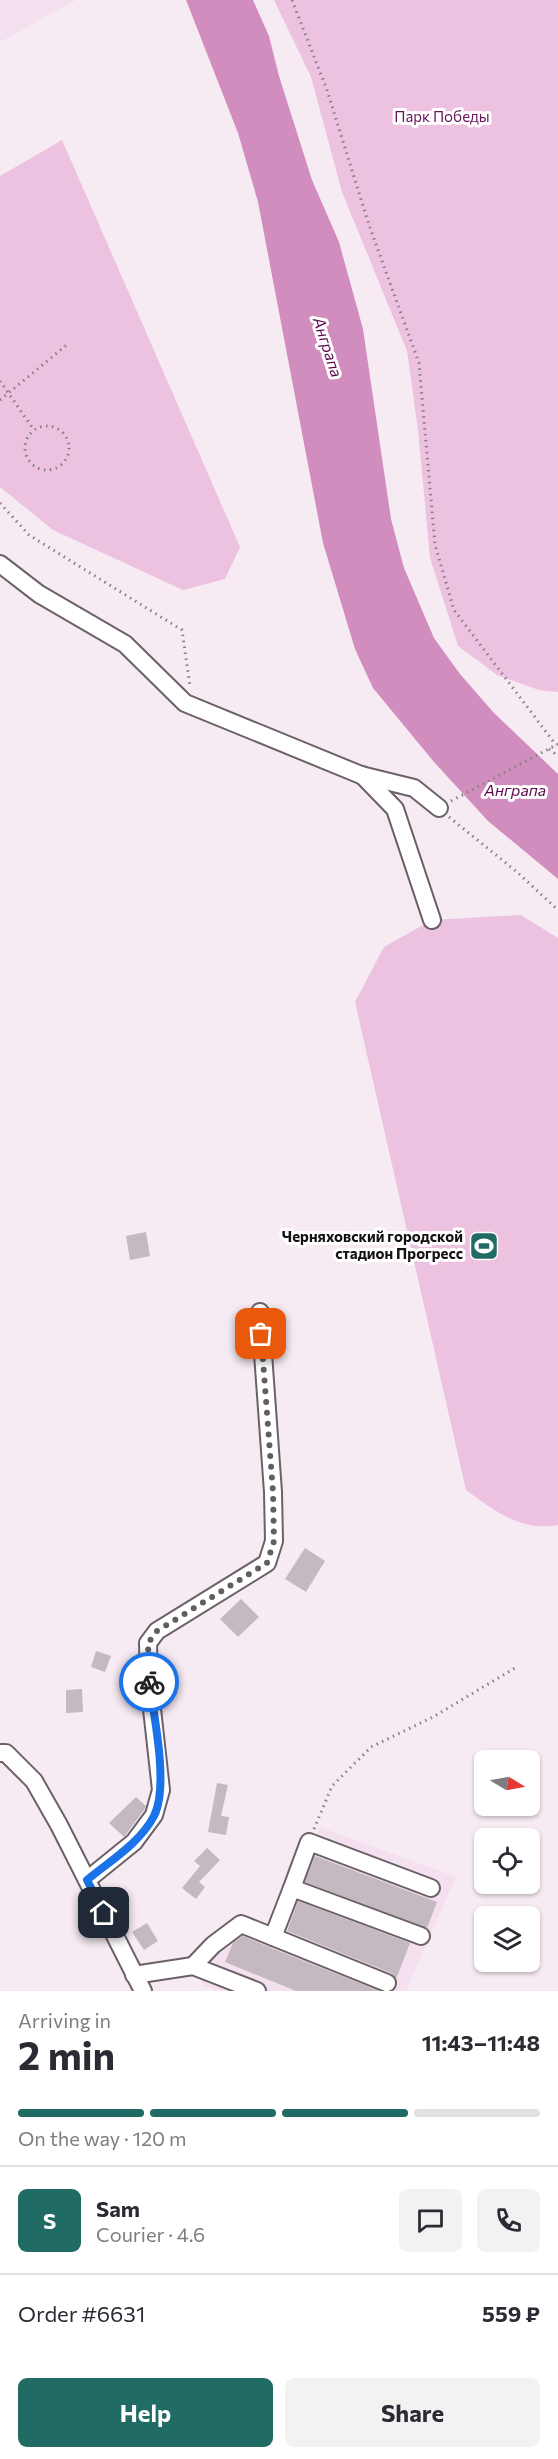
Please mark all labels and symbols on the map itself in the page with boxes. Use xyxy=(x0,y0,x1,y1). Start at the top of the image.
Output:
park label: Парк Победы xyxy=(394,107,490,125)
water label: Анграпа xyxy=(310,313,347,379)
water label: Анграпа xyxy=(483,780,546,799)
place label: Черняховский городской стадион Прогресс xyxy=(282,1227,463,1262)
sports icon: Черняховский городской стадион Прогресс xyxy=(468,1230,500,1262)
pin xyxy=(235,1308,286,1359)
courier xyxy=(119,1652,179,1712)
north arrow xyxy=(474,1750,540,1816)
pin xyxy=(78,1887,129,1938)

